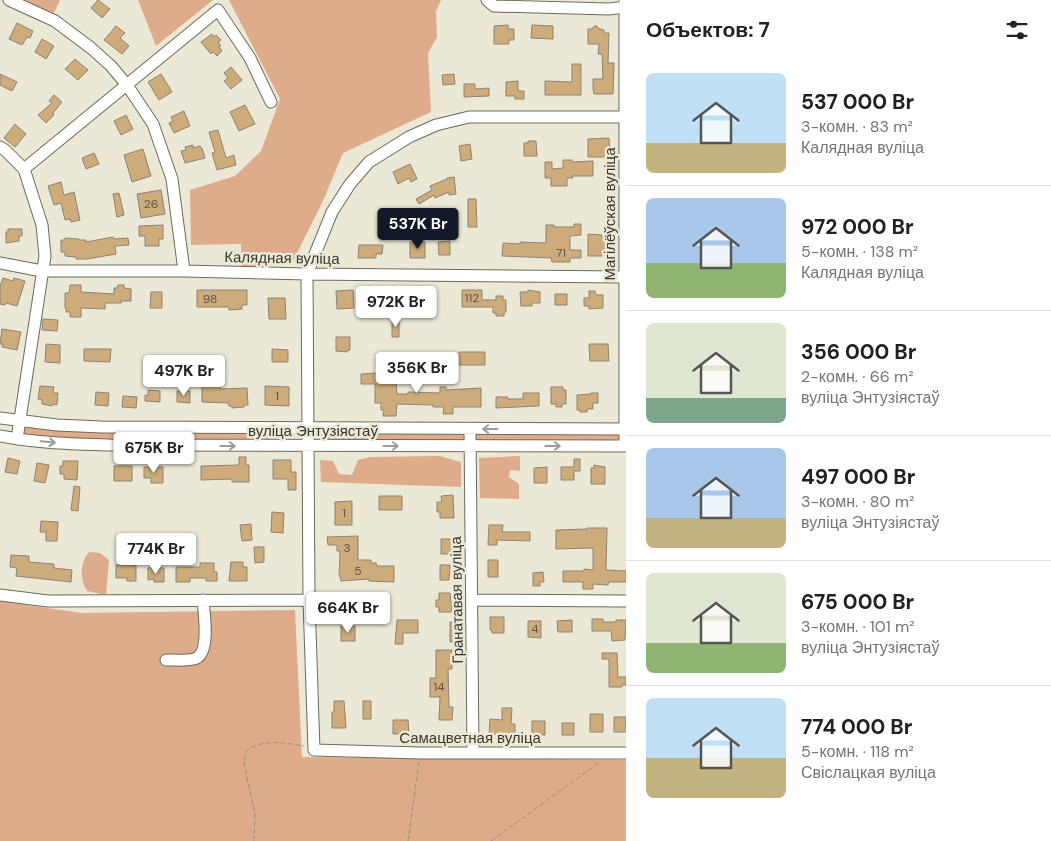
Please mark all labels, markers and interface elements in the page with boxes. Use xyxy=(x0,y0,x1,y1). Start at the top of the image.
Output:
text: Объектов: 7 xyxy=(646,16,770,44)
icon: filters xyxy=(1003,16,1031,44)
text: 537 000 Br xyxy=(801,88,914,116)
icon: home xyxy=(686,93,746,153)
text: 3-комн. · 83 m² xyxy=(801,116,913,137)
text: Калядная вуліца xyxy=(801,137,924,158)
street label: Магілёўская вуліца xyxy=(600,147,620,281)
house number: 26 xyxy=(144,196,158,212)
pin: 537K Br xyxy=(372,208,464,250)
text: 537K Br xyxy=(388,213,448,234)
text: 972 000 Br xyxy=(801,213,914,241)
icon: home xyxy=(686,218,746,278)
text: 5-комн. · 138 m² xyxy=(801,241,918,262)
house number: 71 xyxy=(556,245,566,261)
street label: Калядная вуліца xyxy=(224,247,340,269)
text: Калядная вуліца xyxy=(801,262,924,283)
pin: 972K Br xyxy=(350,286,442,328)
house number: 112 xyxy=(465,290,479,306)
house number: 98 xyxy=(203,291,217,307)
text: 972K Br xyxy=(367,291,425,312)
text: 356 000 Br xyxy=(801,338,916,366)
icon: home xyxy=(686,343,746,403)
pin: 356K Br xyxy=(371,352,463,394)
pin: 497K Br xyxy=(138,354,230,397)
text: 356K Br xyxy=(387,357,447,378)
text: 497K Br xyxy=(154,360,214,381)
text: 2-комн. · 66 m² xyxy=(801,366,914,387)
text: вуліца Энтузіястаў xyxy=(801,387,939,408)
house number: 1 xyxy=(275,388,279,404)
street label: вуліца Энтузіястаў xyxy=(248,421,378,441)
one-way arrow xyxy=(482,424,498,434)
pin: 675K Br xyxy=(108,432,200,474)
text: 675K Br xyxy=(124,437,184,458)
one-way arrow xyxy=(40,438,56,447)
one-way arrow xyxy=(220,441,236,451)
one-way arrow xyxy=(382,441,398,451)
one-way arrow xyxy=(544,441,561,451)
text: 497 000 Br xyxy=(801,463,915,491)
icon: home xyxy=(686,468,746,528)
text: 3-комн. · 80 m² xyxy=(801,491,914,512)
house number: 1 xyxy=(342,505,346,521)
text: вуліца Энтузіястаў xyxy=(801,512,939,533)
pin: 774K Br xyxy=(110,532,202,575)
street label: Гранатавая вуліца xyxy=(446,535,468,664)
text: 774K Br xyxy=(127,538,185,559)
house number: 3 xyxy=(343,540,351,556)
house number: 5 xyxy=(354,563,362,579)
text: 675 000 Br xyxy=(801,588,914,616)
pin: 664K Br xyxy=(302,592,394,634)
icon: home xyxy=(686,593,746,653)
text: 664K Br xyxy=(317,597,379,618)
text: 3-комн. · 101 m² xyxy=(801,616,915,637)
house number: 4 xyxy=(531,621,539,637)
text: вуліца Энтузіястаў xyxy=(801,637,939,658)
house number: 14 xyxy=(433,679,445,695)
text: 774 000 Br xyxy=(801,713,912,741)
icon: home xyxy=(686,718,746,778)
street label: Самацветная вуліца xyxy=(399,728,541,748)
text: 5-комн. · 118 m² xyxy=(801,741,914,762)
text: Свіслацкая вуліца xyxy=(801,762,936,783)

